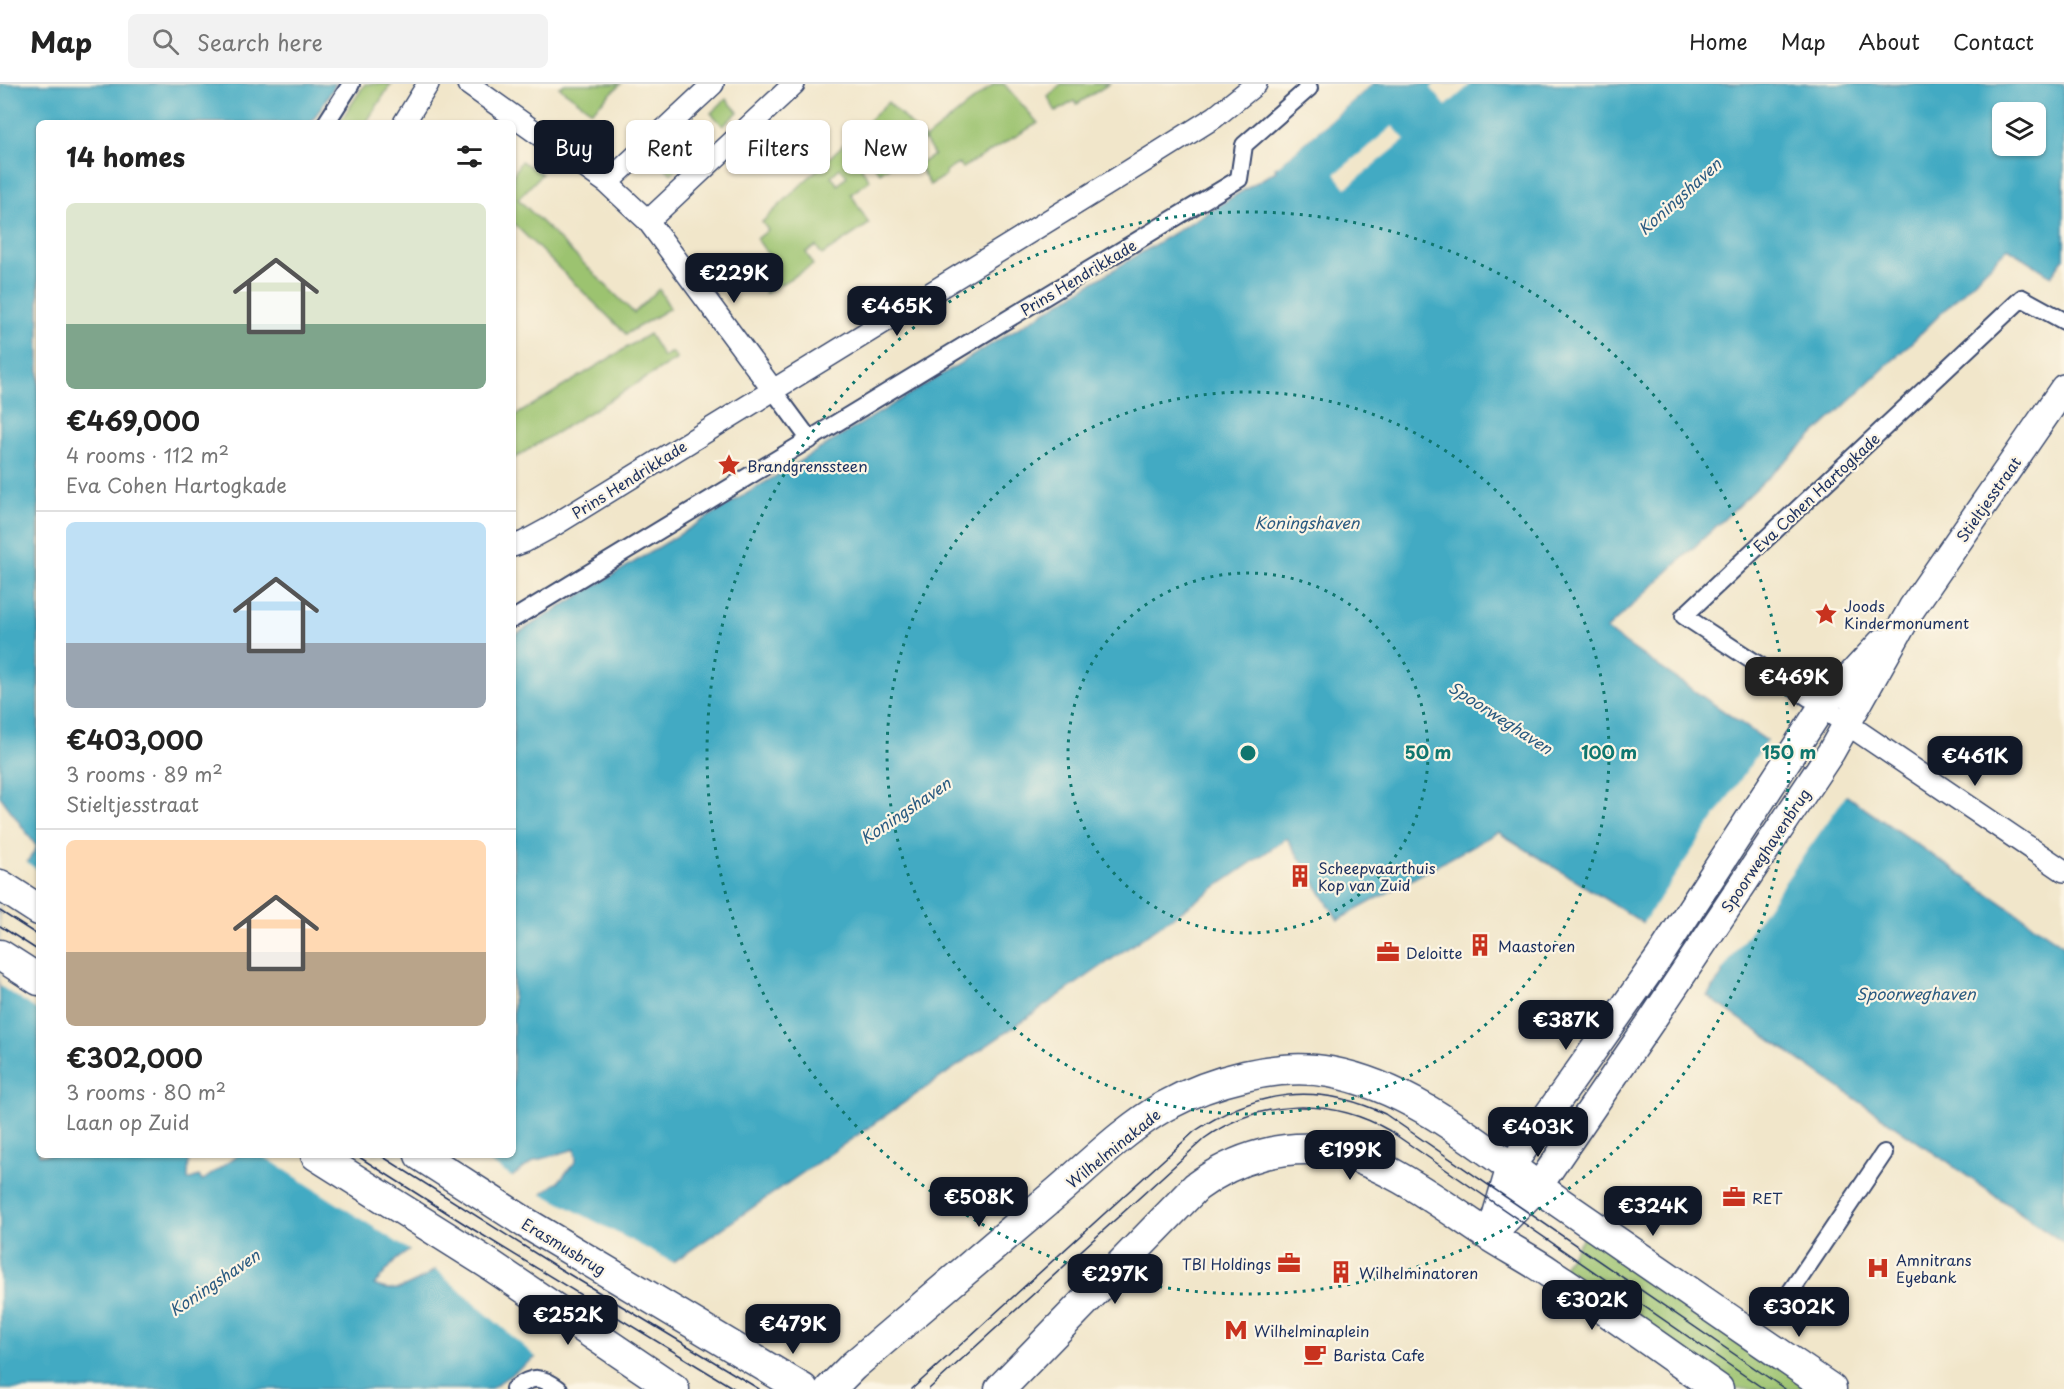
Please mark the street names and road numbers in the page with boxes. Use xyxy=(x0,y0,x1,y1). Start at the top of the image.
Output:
street label: Prins Hendrikkade xyxy=(1016,233,1140,321)
street label: Eva Cohen Hartogkade xyxy=(1748,427,1884,557)
street label: Prins Hendrikkade xyxy=(567,434,691,524)
street label: Stieltjesstraat xyxy=(1950,452,2026,546)
street label: Spoorweghavenbrug xyxy=(1715,783,1815,917)
street label: Wilhelminakade xyxy=(1061,1103,1165,1193)
street label: Erasmusbrug xyxy=(518,1212,610,1280)

